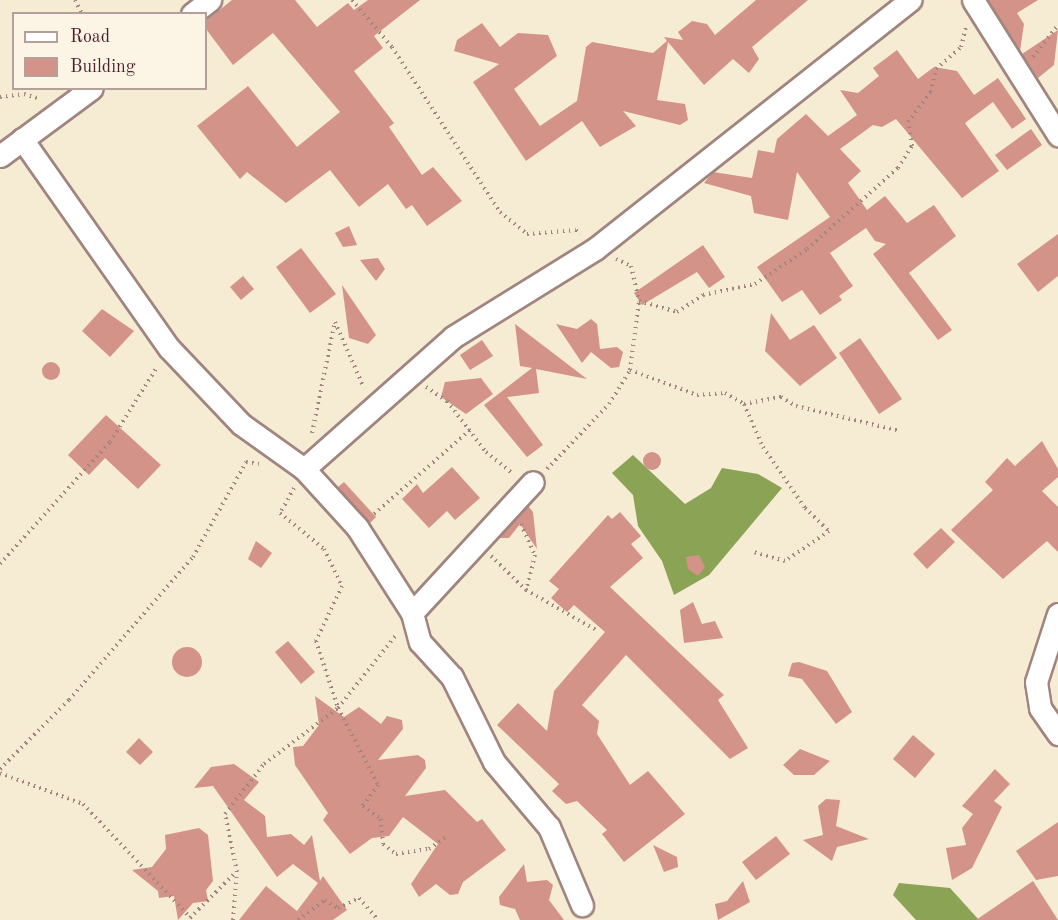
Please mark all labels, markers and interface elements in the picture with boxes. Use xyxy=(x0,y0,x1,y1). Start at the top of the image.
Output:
legend xyxy=(12,12,207,90)
text: Road xyxy=(70,28,110,46)
text: Building xyxy=(70,58,135,76)

